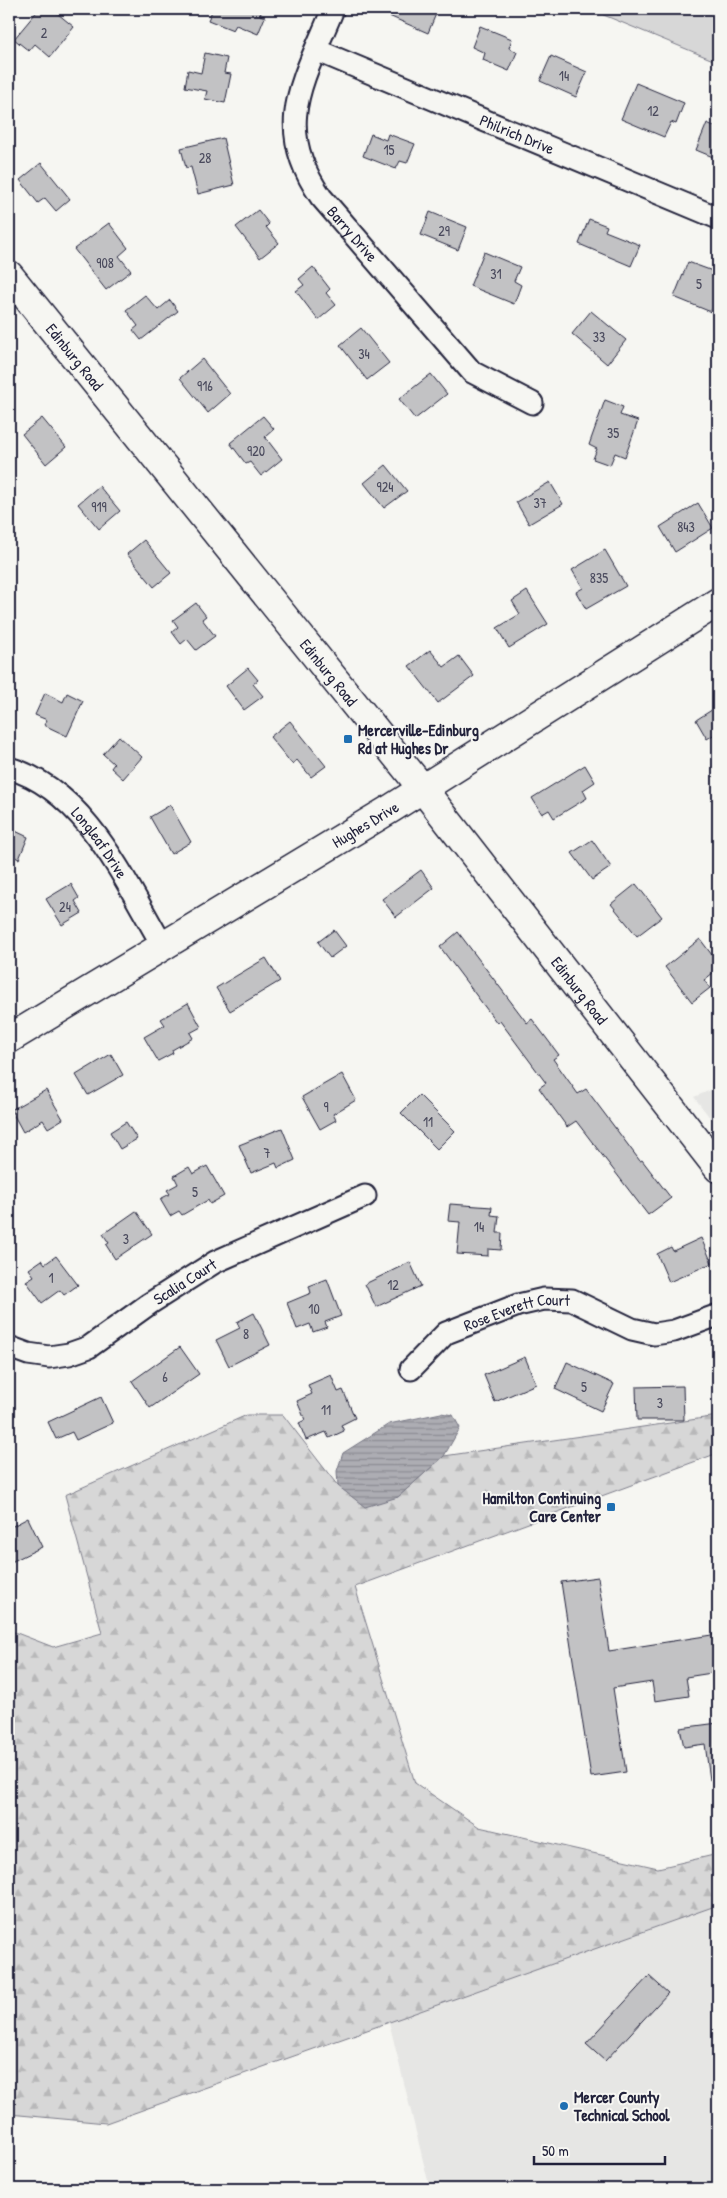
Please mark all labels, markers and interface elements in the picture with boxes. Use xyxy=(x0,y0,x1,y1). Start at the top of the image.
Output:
house number: 2 xyxy=(41,23,48,42)
house number: 14 xyxy=(559,66,569,85)
house number: 12 xyxy=(647,101,659,120)
street label: Philrich Drive xyxy=(477,109,558,160)
house number: 15 xyxy=(383,140,395,159)
house number: 28 xyxy=(199,148,211,167)
street label: Barry Drive xyxy=(322,201,383,267)
house number: 29 xyxy=(438,221,450,240)
house number: 908 xyxy=(96,253,114,272)
house number: 31 xyxy=(490,264,502,283)
house number: 5 xyxy=(696,274,702,293)
street label: Edinburg Road xyxy=(41,319,109,395)
house number: 33 xyxy=(593,327,605,346)
house number: 34 xyxy=(358,344,370,363)
house number: 916 xyxy=(197,376,213,395)
house number: 35 xyxy=(607,423,619,442)
house number: 920 xyxy=(247,441,265,460)
house number: 924 xyxy=(377,477,393,496)
house number: 37 xyxy=(533,493,547,512)
house number: 919 xyxy=(91,497,107,516)
house number: 843 xyxy=(677,517,695,536)
house number: 835 xyxy=(590,568,608,587)
street label: Edinburg Road xyxy=(295,634,363,710)
place label: Mercerville-Edinburg Rd at Hughes Dr xyxy=(358,719,479,760)
marker: Mercerville-Edinburg Rd at Hughes Dr xyxy=(342,733,354,745)
street label: Hughes Drive xyxy=(328,795,403,853)
street label: Longleaf Drive xyxy=(67,802,133,883)
house number: 24 xyxy=(59,897,71,916)
street label: Edinburg Road xyxy=(546,952,613,1029)
house number: 9 xyxy=(323,1097,329,1116)
house number: 11 xyxy=(423,1112,433,1131)
house number: 7 xyxy=(264,1143,271,1162)
house number: 5 xyxy=(192,1182,198,1201)
house number: 14 xyxy=(474,1217,484,1236)
house number: 3 xyxy=(123,1229,129,1248)
street label: Scalia Court xyxy=(149,1253,221,1310)
house number: 1 xyxy=(48,1268,54,1287)
house number: 12 xyxy=(387,1275,399,1294)
street label: Rose Everett Court xyxy=(460,1288,571,1336)
house number: 10 xyxy=(308,1299,320,1318)
house number: 8 xyxy=(243,1324,249,1343)
house number: 6 xyxy=(162,1367,168,1386)
house number: 5 xyxy=(581,1377,587,1396)
house number: 3 xyxy=(657,1393,663,1412)
house number: 11 xyxy=(321,1400,331,1419)
place label: Hamilton Continuing Care Center xyxy=(483,1487,602,1527)
marker: Hamilton Continuing Care Center xyxy=(605,1501,617,1513)
place label: Mercer County Technical School xyxy=(573,2086,670,2126)
marker: Mercer County Technical School xyxy=(558,2100,570,2112)
scale bar xyxy=(534,2133,666,2165)
text: 50 m xyxy=(542,2140,569,2161)

